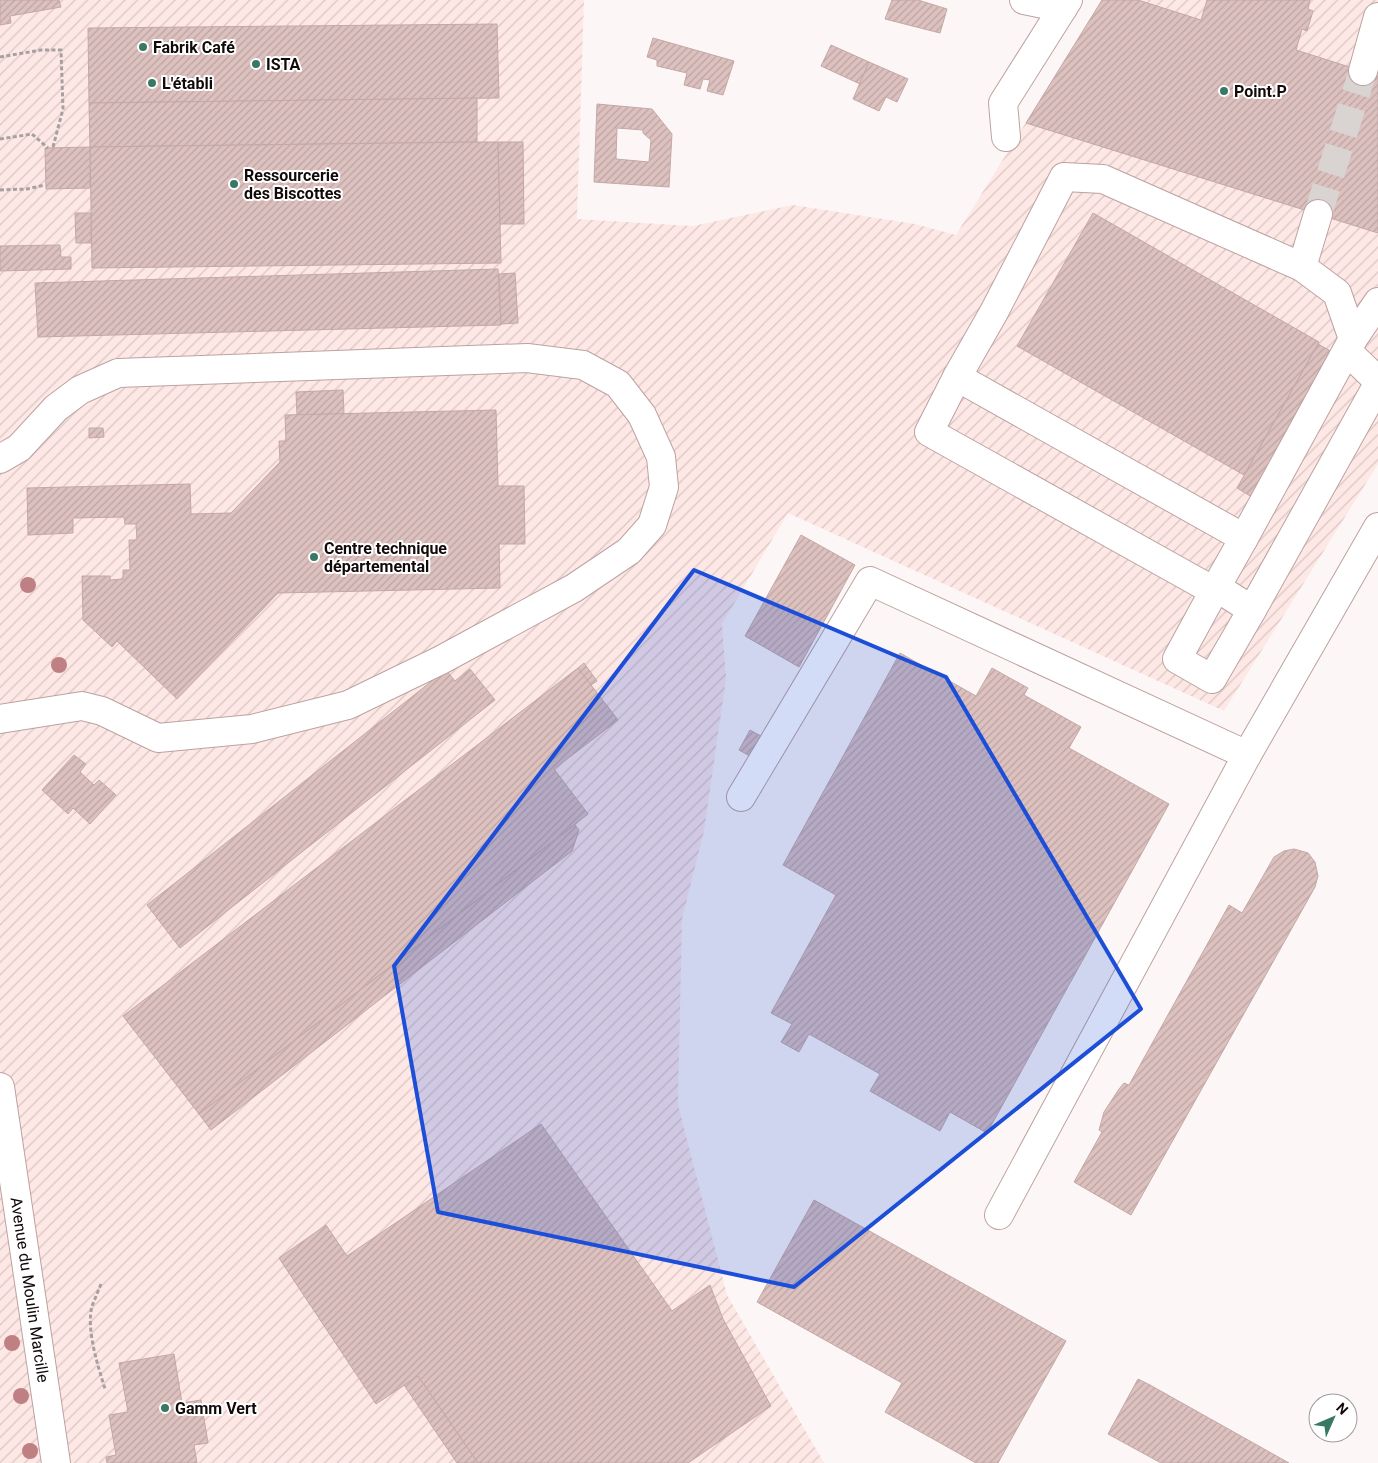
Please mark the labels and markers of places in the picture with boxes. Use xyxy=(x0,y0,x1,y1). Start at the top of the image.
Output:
place label: Fabrik Café xyxy=(153,38,235,57)
marker: Fabrik Café xyxy=(137,41,149,53)
place label: ISTA xyxy=(266,55,301,74)
marker: ISTA xyxy=(250,58,262,70)
place label: L'établi xyxy=(162,74,213,93)
marker: L'établi xyxy=(146,77,158,89)
place label: Point.P xyxy=(1234,82,1287,101)
marker: Point.P xyxy=(1218,85,1230,97)
place label: Ressourcerie des Biscottes xyxy=(244,166,342,203)
marker: Ressourcerie des Biscottes xyxy=(228,178,240,190)
place label: Centre technique départemental xyxy=(324,539,447,576)
marker: Centre technique départemental xyxy=(308,551,320,563)
place label: Gamm Vert xyxy=(175,1399,257,1418)
marker: Gamm Vert xyxy=(159,1402,171,1414)

